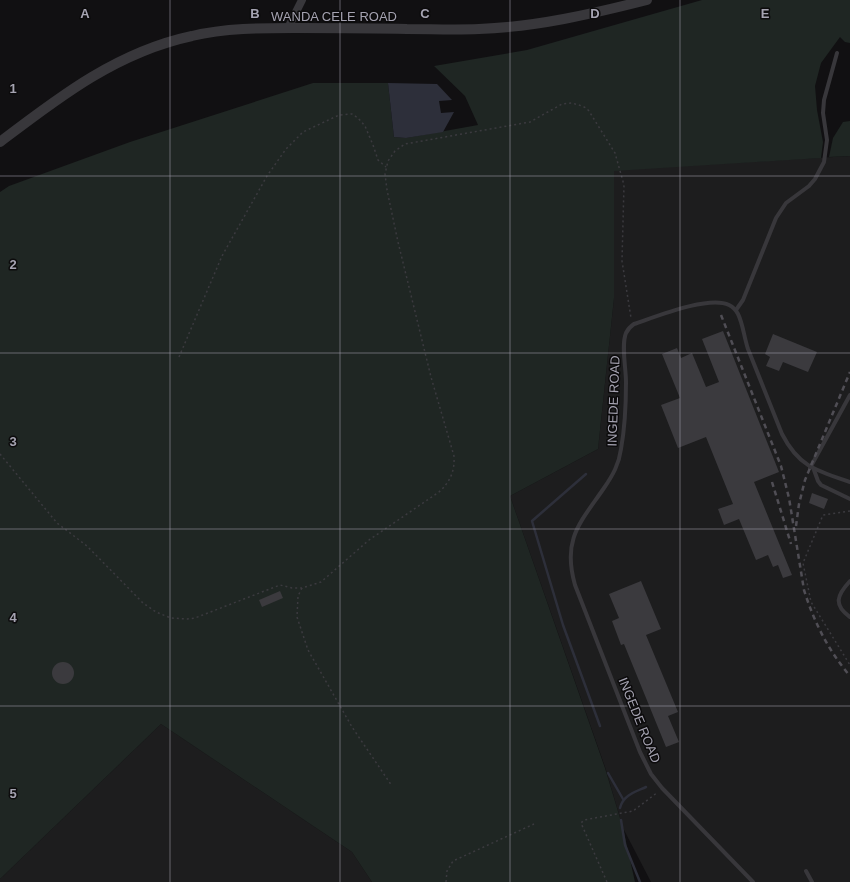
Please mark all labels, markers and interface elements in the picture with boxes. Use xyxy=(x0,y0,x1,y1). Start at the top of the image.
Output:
text: A xyxy=(80,6,90,21)
text: B xyxy=(250,6,260,21)
text: C xyxy=(420,6,430,21)
text: D xyxy=(590,6,600,21)
text: E xyxy=(761,6,770,21)
street label: WANDA CELE ROAD xyxy=(271,9,397,24)
text: 1 xyxy=(9,81,17,96)
text: 2 xyxy=(9,257,17,272)
street label: INGEDE ROAD xyxy=(604,355,623,447)
text: 3 xyxy=(9,434,17,449)
text: 4 xyxy=(9,610,17,625)
street label: INGEDE ROAD xyxy=(616,675,664,765)
text: 5 xyxy=(9,786,17,801)

